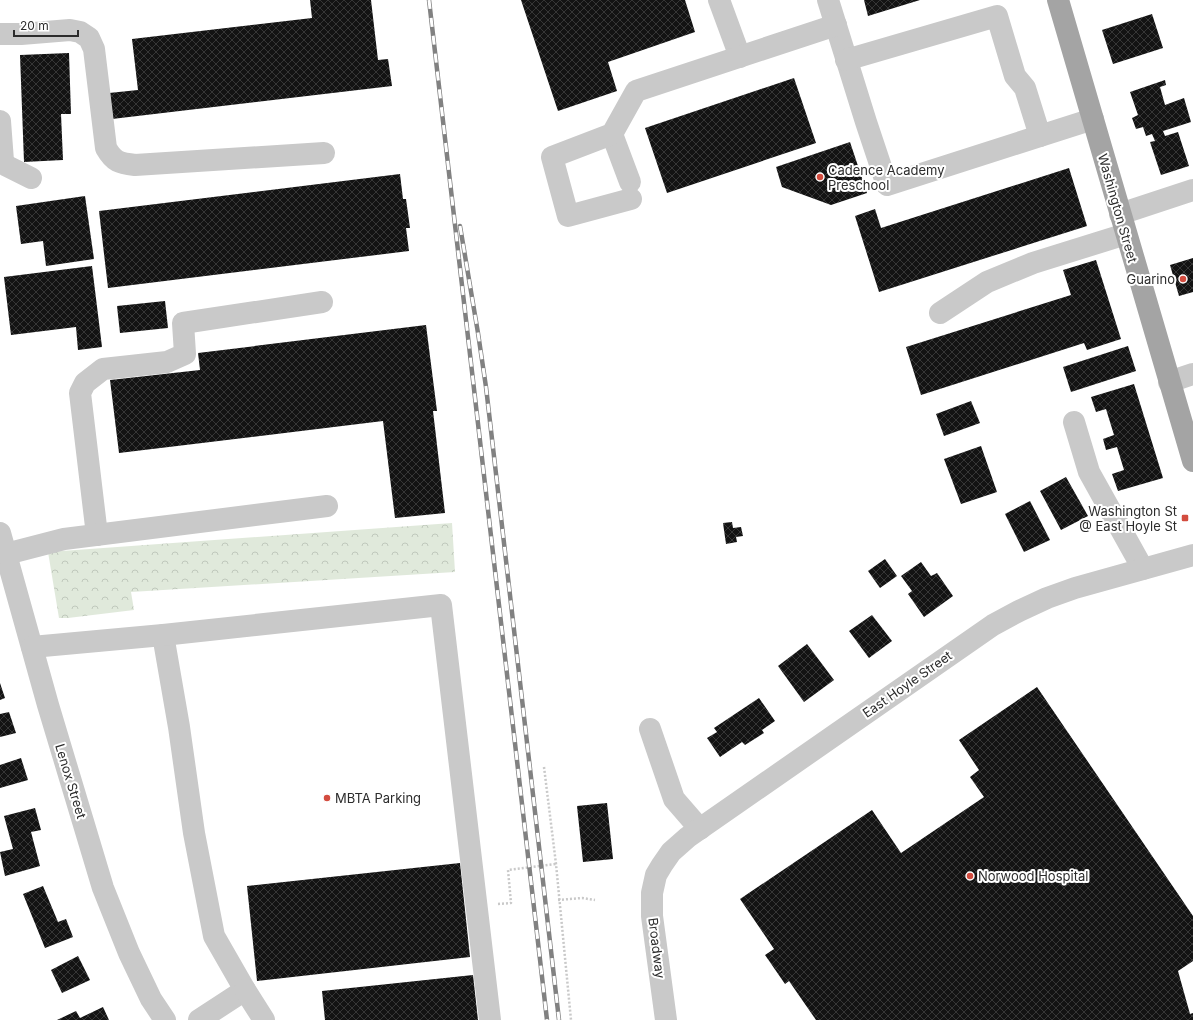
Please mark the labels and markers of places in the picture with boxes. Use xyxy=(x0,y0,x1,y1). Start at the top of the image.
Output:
place label: Cadence Academy Preschool xyxy=(828,162,945,193)
marker: Cadence Academy Preschool xyxy=(815,172,825,182)
place label: Guarino xyxy=(1127,271,1175,287)
marker: Guarino xyxy=(1178,274,1188,284)
place label: Washington St @ East Hoyle St xyxy=(1079,503,1177,534)
marker: Washington St @ East Hoyle St xyxy=(1180,513,1190,523)
place label: MBTA Parking xyxy=(335,790,421,806)
marker: MBTA Parking xyxy=(322,793,332,803)
place label: Norwood Hospital xyxy=(978,868,1088,884)
marker: Norwood Hospital xyxy=(965,871,975,881)

